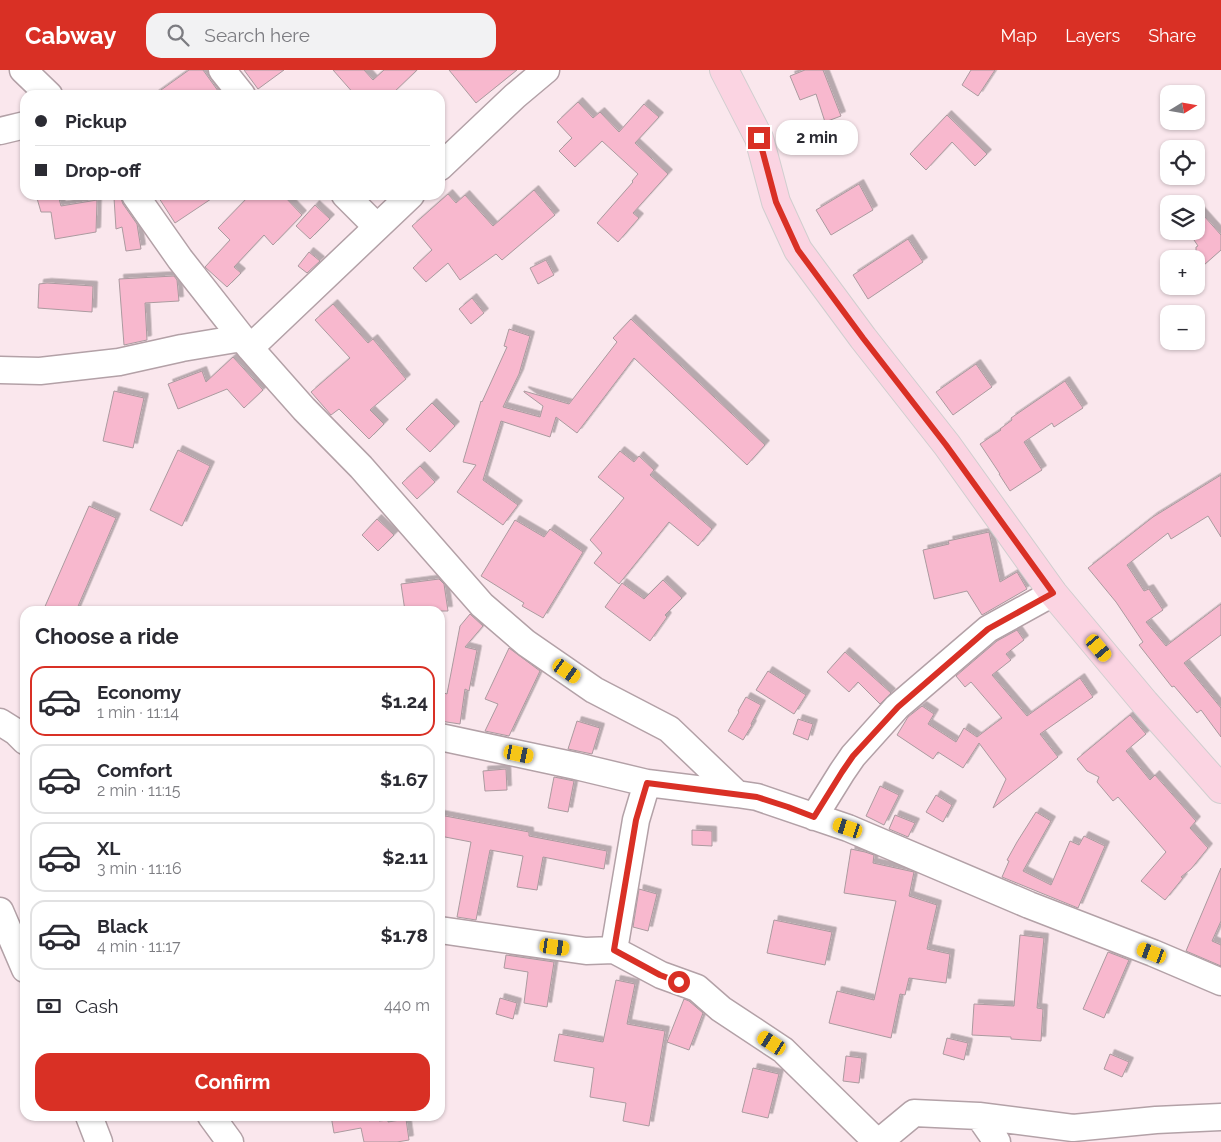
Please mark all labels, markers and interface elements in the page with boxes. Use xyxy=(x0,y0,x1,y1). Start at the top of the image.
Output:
search box xyxy=(146,13,496,58)
text: Cabway xyxy=(25,21,116,50)
icon: search xyxy=(164,21,192,49)
text: Search here xyxy=(204,24,310,46)
text: Map xyxy=(1001,25,1037,46)
text: Layers xyxy=(1065,25,1120,46)
text: Share xyxy=(1148,25,1196,46)
north arrow xyxy=(1160,85,1205,130)
map controls xyxy=(1160,85,1205,350)
text: Pickup xyxy=(65,110,127,132)
callout: 2 min xyxy=(776,120,859,156)
route end xyxy=(748,127,770,149)
text: 2 min xyxy=(796,128,838,147)
button: locate xyxy=(1160,140,1205,185)
text: Drop-off xyxy=(65,159,141,181)
button: layers xyxy=(1160,195,1205,240)
button: + xyxy=(1160,250,1205,295)
button: − xyxy=(1160,305,1205,350)
text: Choose a ride xyxy=(35,623,179,649)
car xyxy=(1083,632,1114,664)
car xyxy=(550,656,583,686)
icon: car xyxy=(37,679,82,724)
text: Economy xyxy=(97,681,181,703)
text: $1.24 xyxy=(381,690,428,712)
text: 1 min · 11:14 xyxy=(97,703,179,722)
car xyxy=(502,744,535,764)
icon: car xyxy=(37,757,82,802)
text: Comfort xyxy=(97,759,172,781)
text: $1.67 xyxy=(380,768,428,790)
text: 2 min · 11:15 xyxy=(97,781,180,800)
car xyxy=(831,816,864,840)
icon: car xyxy=(37,835,82,880)
text: XL xyxy=(97,837,120,859)
text: $2.11 xyxy=(382,846,428,868)
text: 3 min · 11:16 xyxy=(97,859,182,878)
icon: car xyxy=(37,913,82,958)
text: Black xyxy=(97,915,148,937)
text: $1.78 xyxy=(381,924,428,946)
text: 4 min · 11:17 xyxy=(97,937,181,956)
car xyxy=(539,937,570,957)
car xyxy=(1135,941,1168,965)
route start xyxy=(668,971,690,993)
icon: cash xyxy=(35,992,63,1020)
text: Cash xyxy=(75,995,119,1017)
text: 440 m xyxy=(384,996,430,1015)
car xyxy=(755,1029,788,1057)
button: Confirm xyxy=(35,1053,430,1111)

